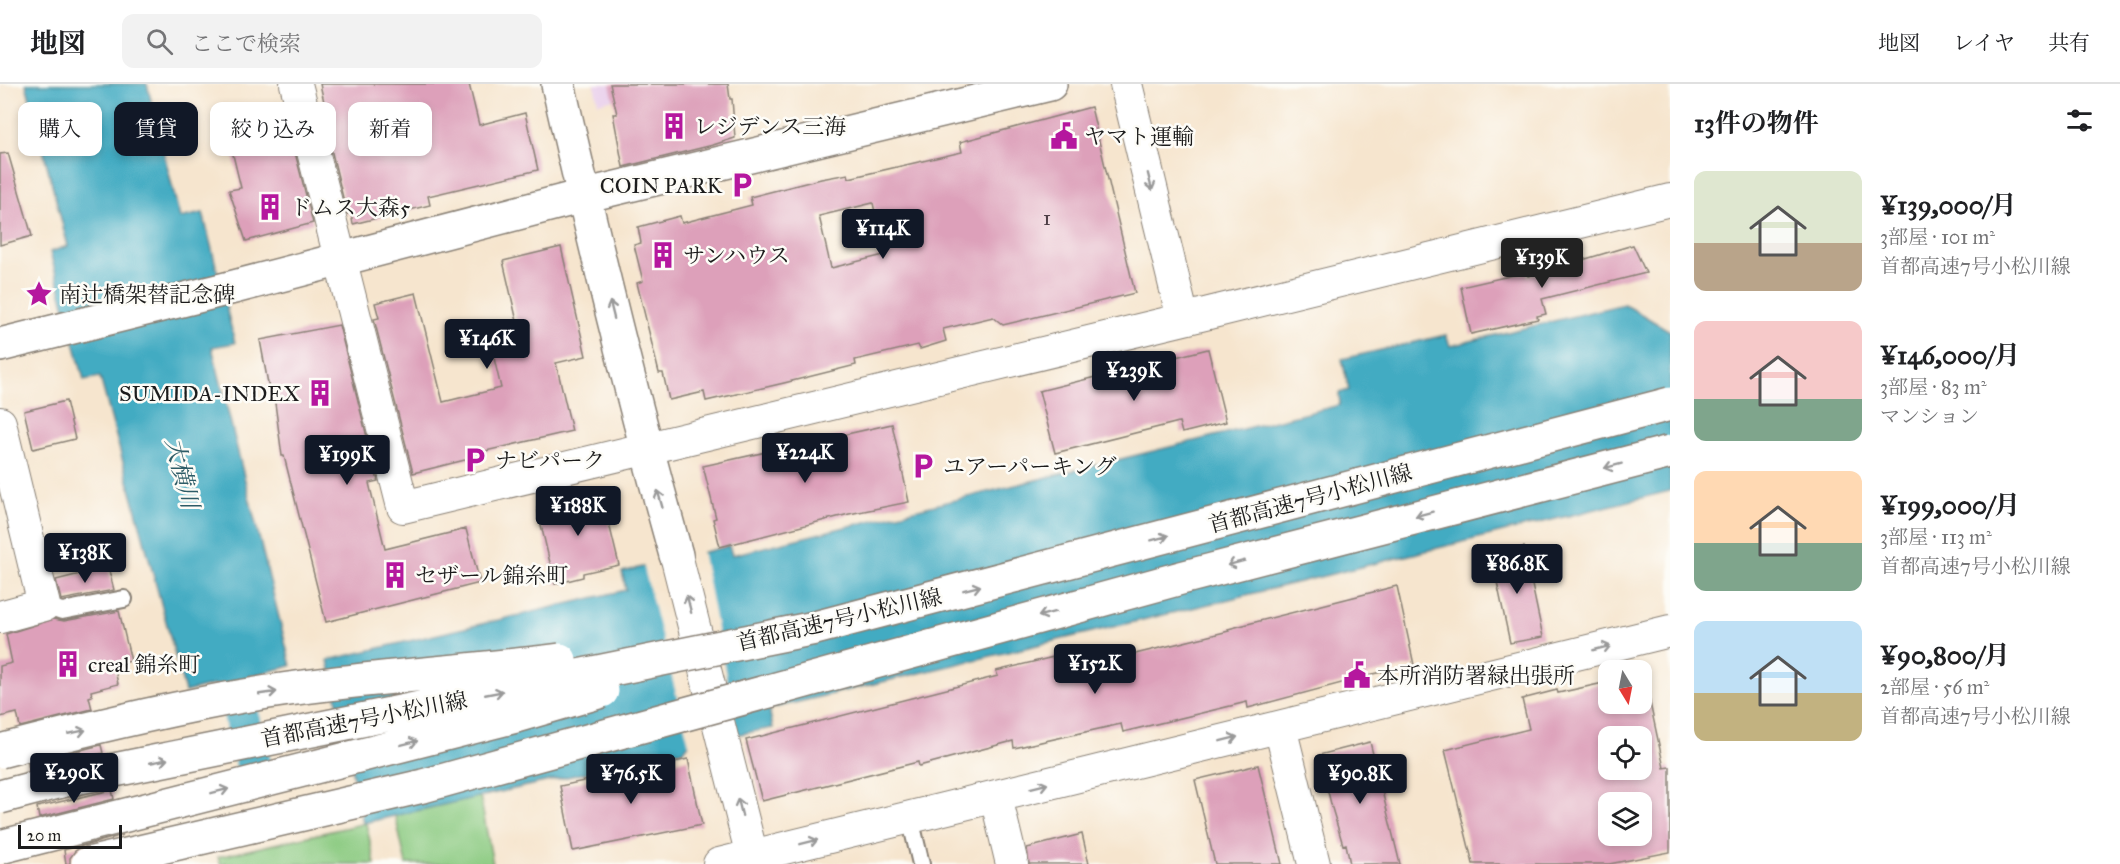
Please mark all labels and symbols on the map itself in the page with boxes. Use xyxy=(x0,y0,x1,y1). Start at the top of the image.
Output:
building icon: レジデンス三海 xyxy=(659,111,689,141)
place label: レジデンス三海 xyxy=(694,113,846,140)
public building icon: ヤマト運輸 xyxy=(1049,121,1079,151)
place label: ヤマト運輸 xyxy=(1084,123,1194,150)
parking icon: COIN PARK xyxy=(727,170,757,200)
place label: COIN PARK xyxy=(600,172,723,199)
one-way arrow xyxy=(1144,172,1156,191)
building icon: ドムス大森5 xyxy=(255,192,285,222)
place label: ドムス大森5 xyxy=(290,194,410,221)
house number: 1 xyxy=(1043,206,1051,230)
pin: ¥114K xyxy=(841,209,925,260)
pin: ¥139K xyxy=(1500,238,1584,289)
building icon: サンハウス xyxy=(648,240,678,270)
place label: サンハウス xyxy=(683,242,790,269)
place icon: 南辻橋架替記念碑 xyxy=(24,279,54,309)
place label: 南辻橋架替記念碑 xyxy=(59,281,235,308)
one-way arrow xyxy=(605,301,617,320)
pin: ¥146K xyxy=(445,319,529,370)
pin: ¥239K xyxy=(1092,351,1176,402)
building icon: SUMIDA-INDEX xyxy=(305,378,335,408)
place label: SUMIDA-INDEX xyxy=(119,380,300,407)
pin: ¥224K xyxy=(763,433,847,484)
water label: 大横川 xyxy=(159,434,206,514)
pin: ¥199K xyxy=(305,435,389,486)
parking icon: ナビパーク xyxy=(460,445,490,475)
place label: ナビパーク xyxy=(495,447,605,474)
parking icon: ユアーパーキング xyxy=(908,451,938,481)
place label: ユアーパーキング xyxy=(943,453,1117,480)
street label: 首都高速7号小松川線 xyxy=(1205,458,1415,539)
one-way arrow xyxy=(1604,460,1623,472)
pin: ¥188K xyxy=(536,486,620,537)
one-way arrow xyxy=(654,490,665,509)
one-way arrow xyxy=(1415,509,1434,521)
one-way arrow xyxy=(1151,532,1170,543)
pin: ¥138K xyxy=(43,533,127,584)
pin: ¥86.8K xyxy=(1468,544,1566,595)
one-way arrow xyxy=(1226,558,1245,570)
building icon: セザール錦糸町 xyxy=(380,560,410,590)
place label: セザール錦糸町 xyxy=(415,562,569,589)
one-way arrow xyxy=(962,581,981,593)
street label: 首都高速7号小松川線 xyxy=(734,583,944,656)
one-way arrow xyxy=(682,595,694,614)
one-way arrow xyxy=(1038,609,1057,620)
one-way arrow xyxy=(1592,642,1611,654)
pin: ¥152K xyxy=(1053,644,1137,695)
building icon: creal 錦糸町 xyxy=(53,649,83,679)
place label: creal 錦糸町 xyxy=(88,651,201,678)
public building icon: 本所消防署緑出張所 xyxy=(1342,660,1372,690)
north arrow xyxy=(1598,660,1652,714)
place label: 本所消防署緑出張所 xyxy=(1377,662,1575,689)
street label: 首都高速7号小松川線 xyxy=(259,686,470,753)
one-way arrow xyxy=(484,687,504,698)
one-way arrow xyxy=(258,688,278,699)
one-way arrow xyxy=(67,725,86,737)
one-way arrow xyxy=(1219,733,1238,745)
one-way arrow xyxy=(399,737,418,749)
pin: ¥290K xyxy=(32,753,116,804)
pin: ¥76.5K xyxy=(582,754,680,805)
pin: ¥90.8K xyxy=(1311,754,1409,805)
one-way arrow xyxy=(149,755,169,766)
one-way arrow xyxy=(1029,780,1048,792)
one-way arrow xyxy=(210,785,229,797)
one-way arrow xyxy=(733,798,745,817)
scale bar xyxy=(18,822,122,850)
one-way arrow xyxy=(799,836,818,848)

